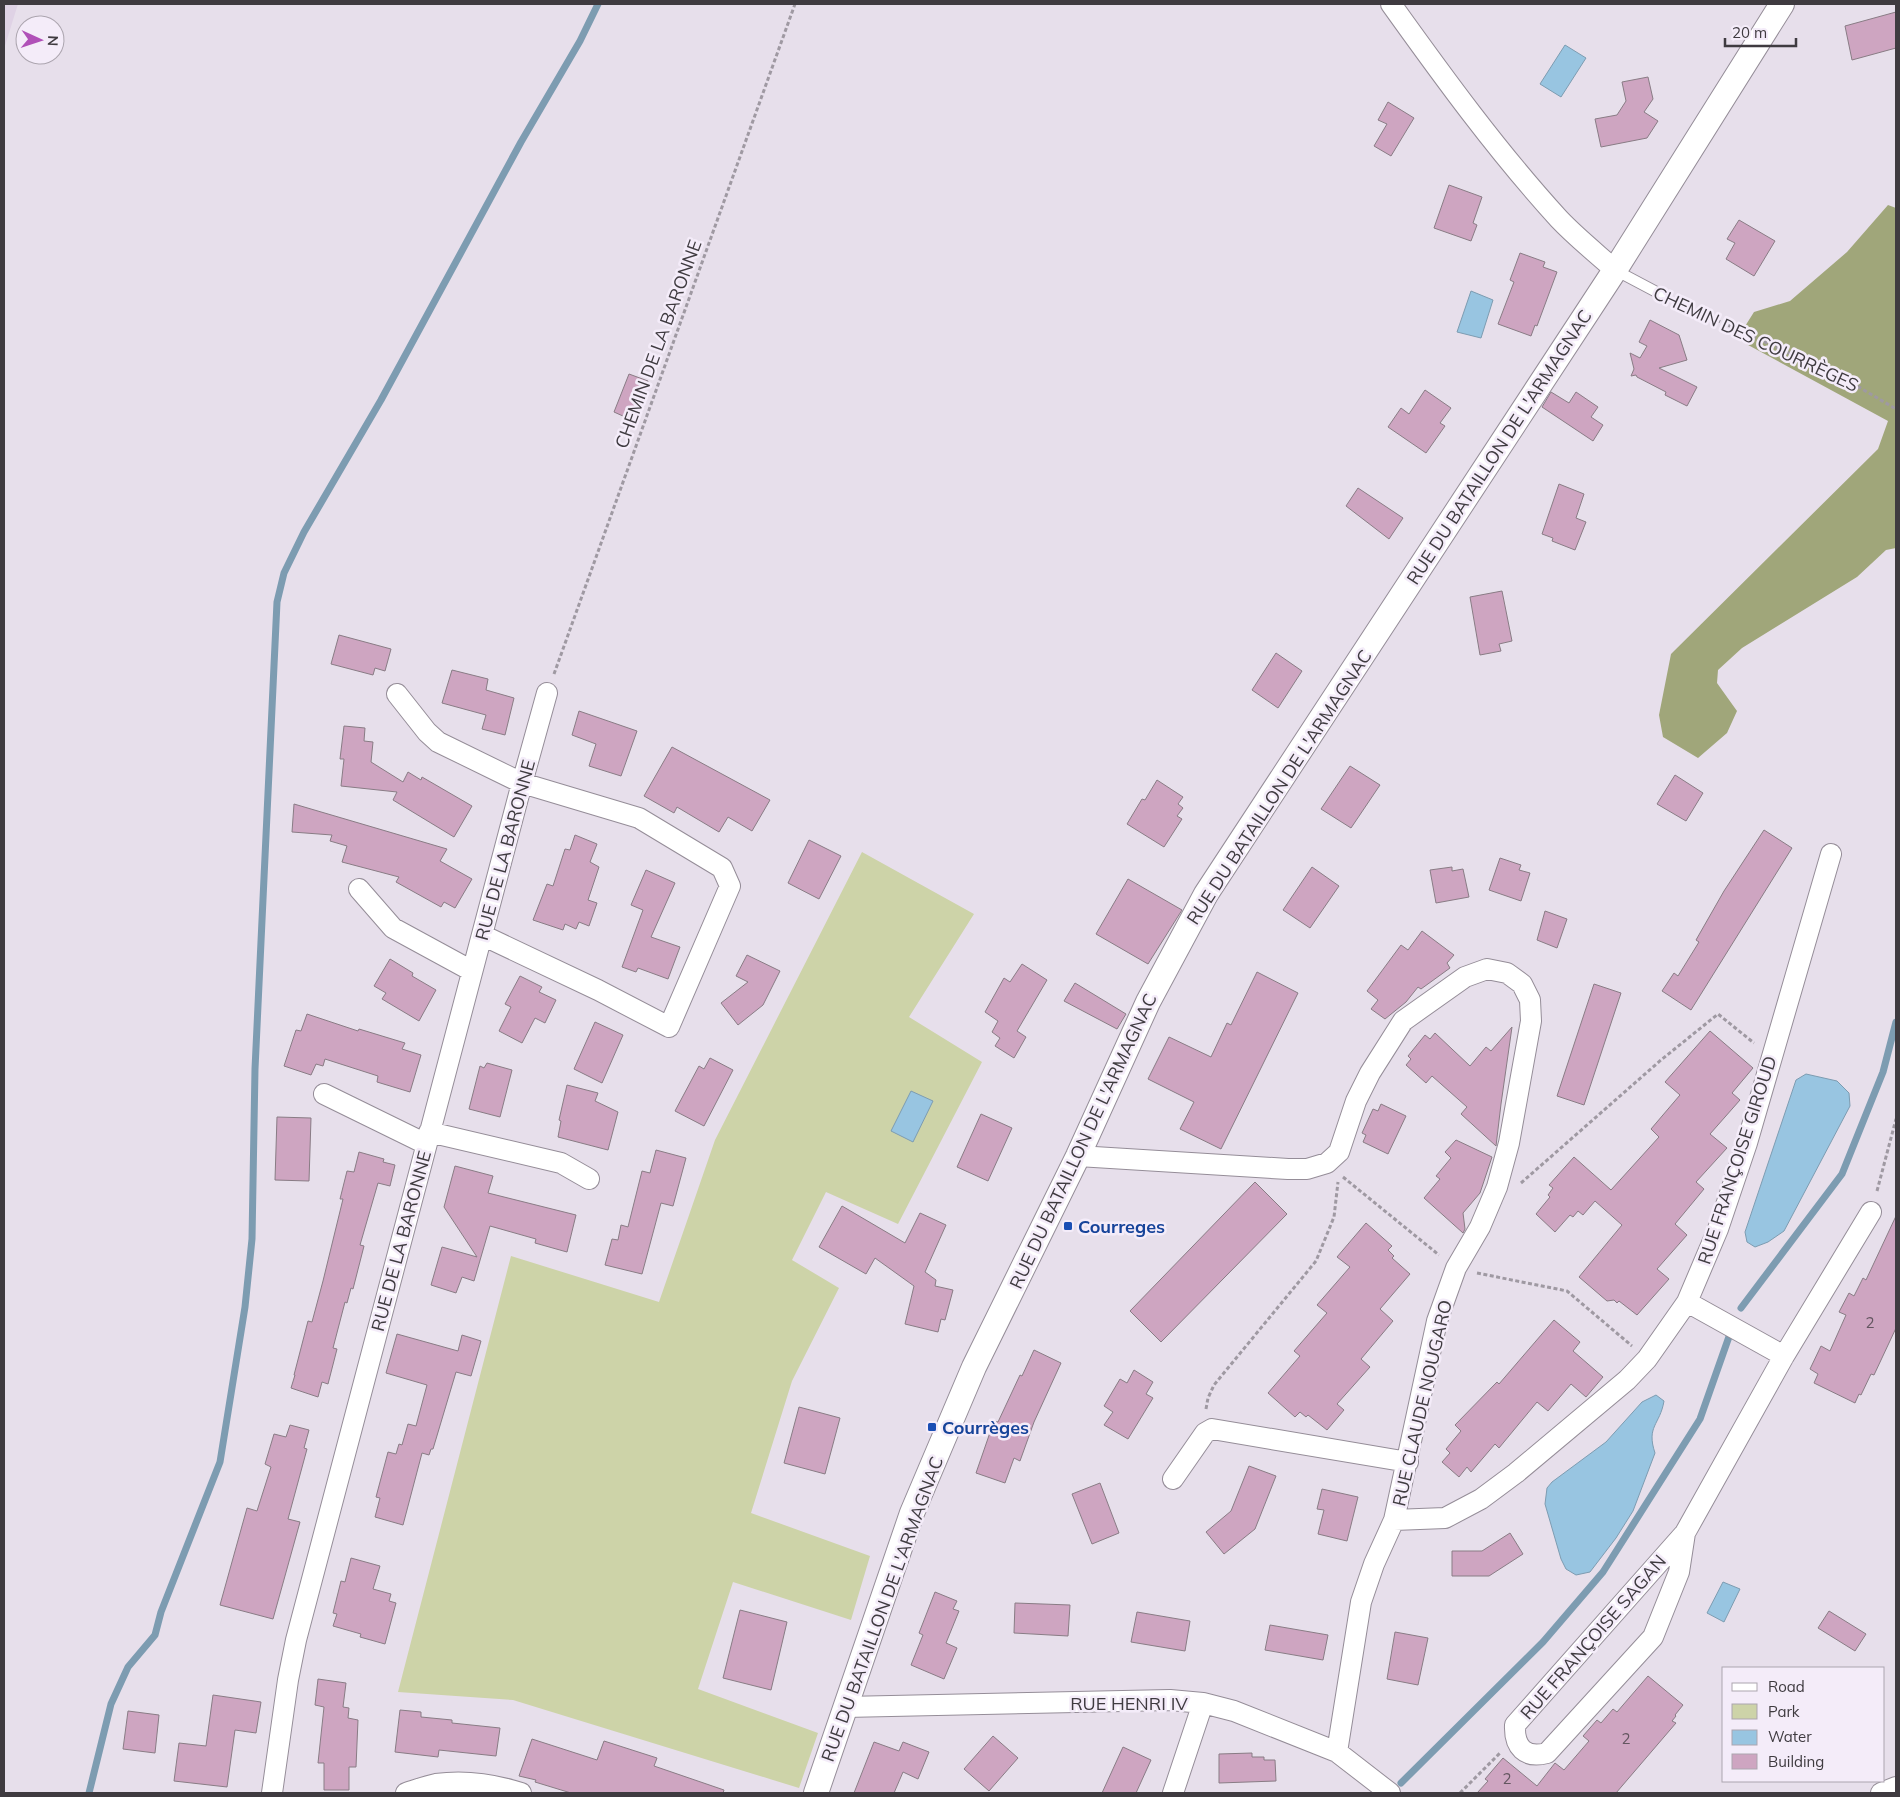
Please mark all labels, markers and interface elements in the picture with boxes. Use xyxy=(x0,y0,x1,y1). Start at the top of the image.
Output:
north arrow xyxy=(15,15,65,65)
scale bar xyxy=(1725,15,1796,47)
text: 20 m xyxy=(1732,23,1767,42)
text: N xyxy=(44,35,62,46)
street label: CHEMIN DE LA BARONNE xyxy=(610,237,706,451)
street label: CHEMIN DES COURRÈGES xyxy=(1650,281,1862,397)
street label: RUE DU BATAILLON DE L'ARMAGNAC xyxy=(1401,305,1597,589)
street label: RUE DU BATAILLON DE L'ARMAGNAC xyxy=(1181,645,1377,929)
street label: RUE DE LA BARONNE xyxy=(470,757,540,943)
street label: RUE DU BATAILLON DE L'ARMAGNAC xyxy=(1004,990,1162,1292)
street label: RUE FRANÇOISE GIROUD xyxy=(1692,1053,1782,1267)
street label: RUE DE LA BARONNE xyxy=(366,1148,436,1334)
place label: Courreges xyxy=(1078,1215,1165,1238)
marker: Courreges xyxy=(1062,1220,1074,1232)
street label: RUE CLAUDE NOUGARO xyxy=(1387,1298,1457,1508)
house number: 2 xyxy=(1865,1313,1875,1332)
place label: Courrèges xyxy=(942,1416,1029,1439)
marker: Courrèges xyxy=(926,1421,938,1433)
street label: RUE DU BATAILLON DE L'ARMAGNAC xyxy=(816,1453,948,1765)
street label: RUE FRANÇOISE SAGAN xyxy=(1515,1550,1671,1724)
legend xyxy=(1722,1667,1885,1782)
text: Road xyxy=(1768,1677,1805,1696)
street label: RUE HENRI IV xyxy=(1070,1692,1188,1715)
text: Park xyxy=(1768,1702,1800,1721)
text: Water xyxy=(1768,1727,1812,1746)
house number: 2 xyxy=(1621,1729,1631,1748)
text: Building xyxy=(1768,1752,1824,1771)
house number: 2 xyxy=(1502,1769,1512,1788)

